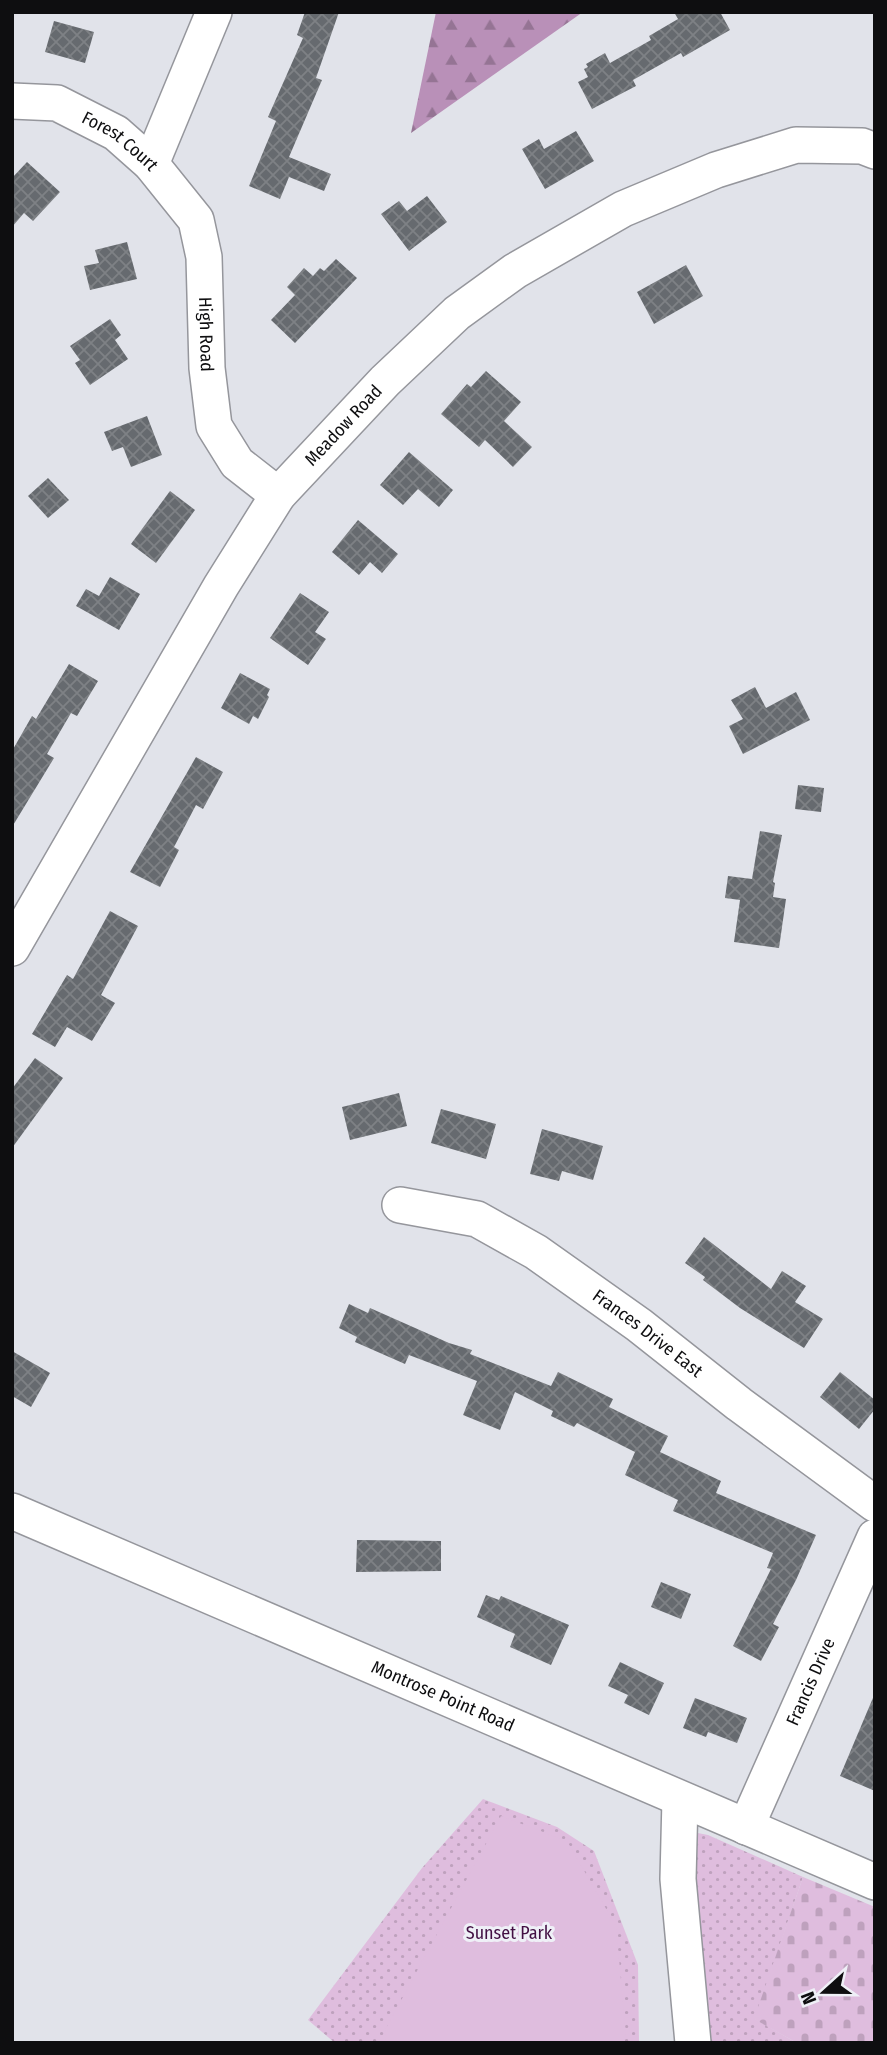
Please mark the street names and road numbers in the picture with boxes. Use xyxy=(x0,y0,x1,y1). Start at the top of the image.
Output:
street label: Forest Court xyxy=(78,107,163,175)
street label: High Road xyxy=(194,296,218,372)
street label: Meadow Road xyxy=(300,380,387,470)
street label: Frances Drive East xyxy=(588,1285,707,1382)
street label: Francis Drive xyxy=(782,1634,840,1729)
street label: Montrose Point Road xyxy=(368,1656,518,1737)

